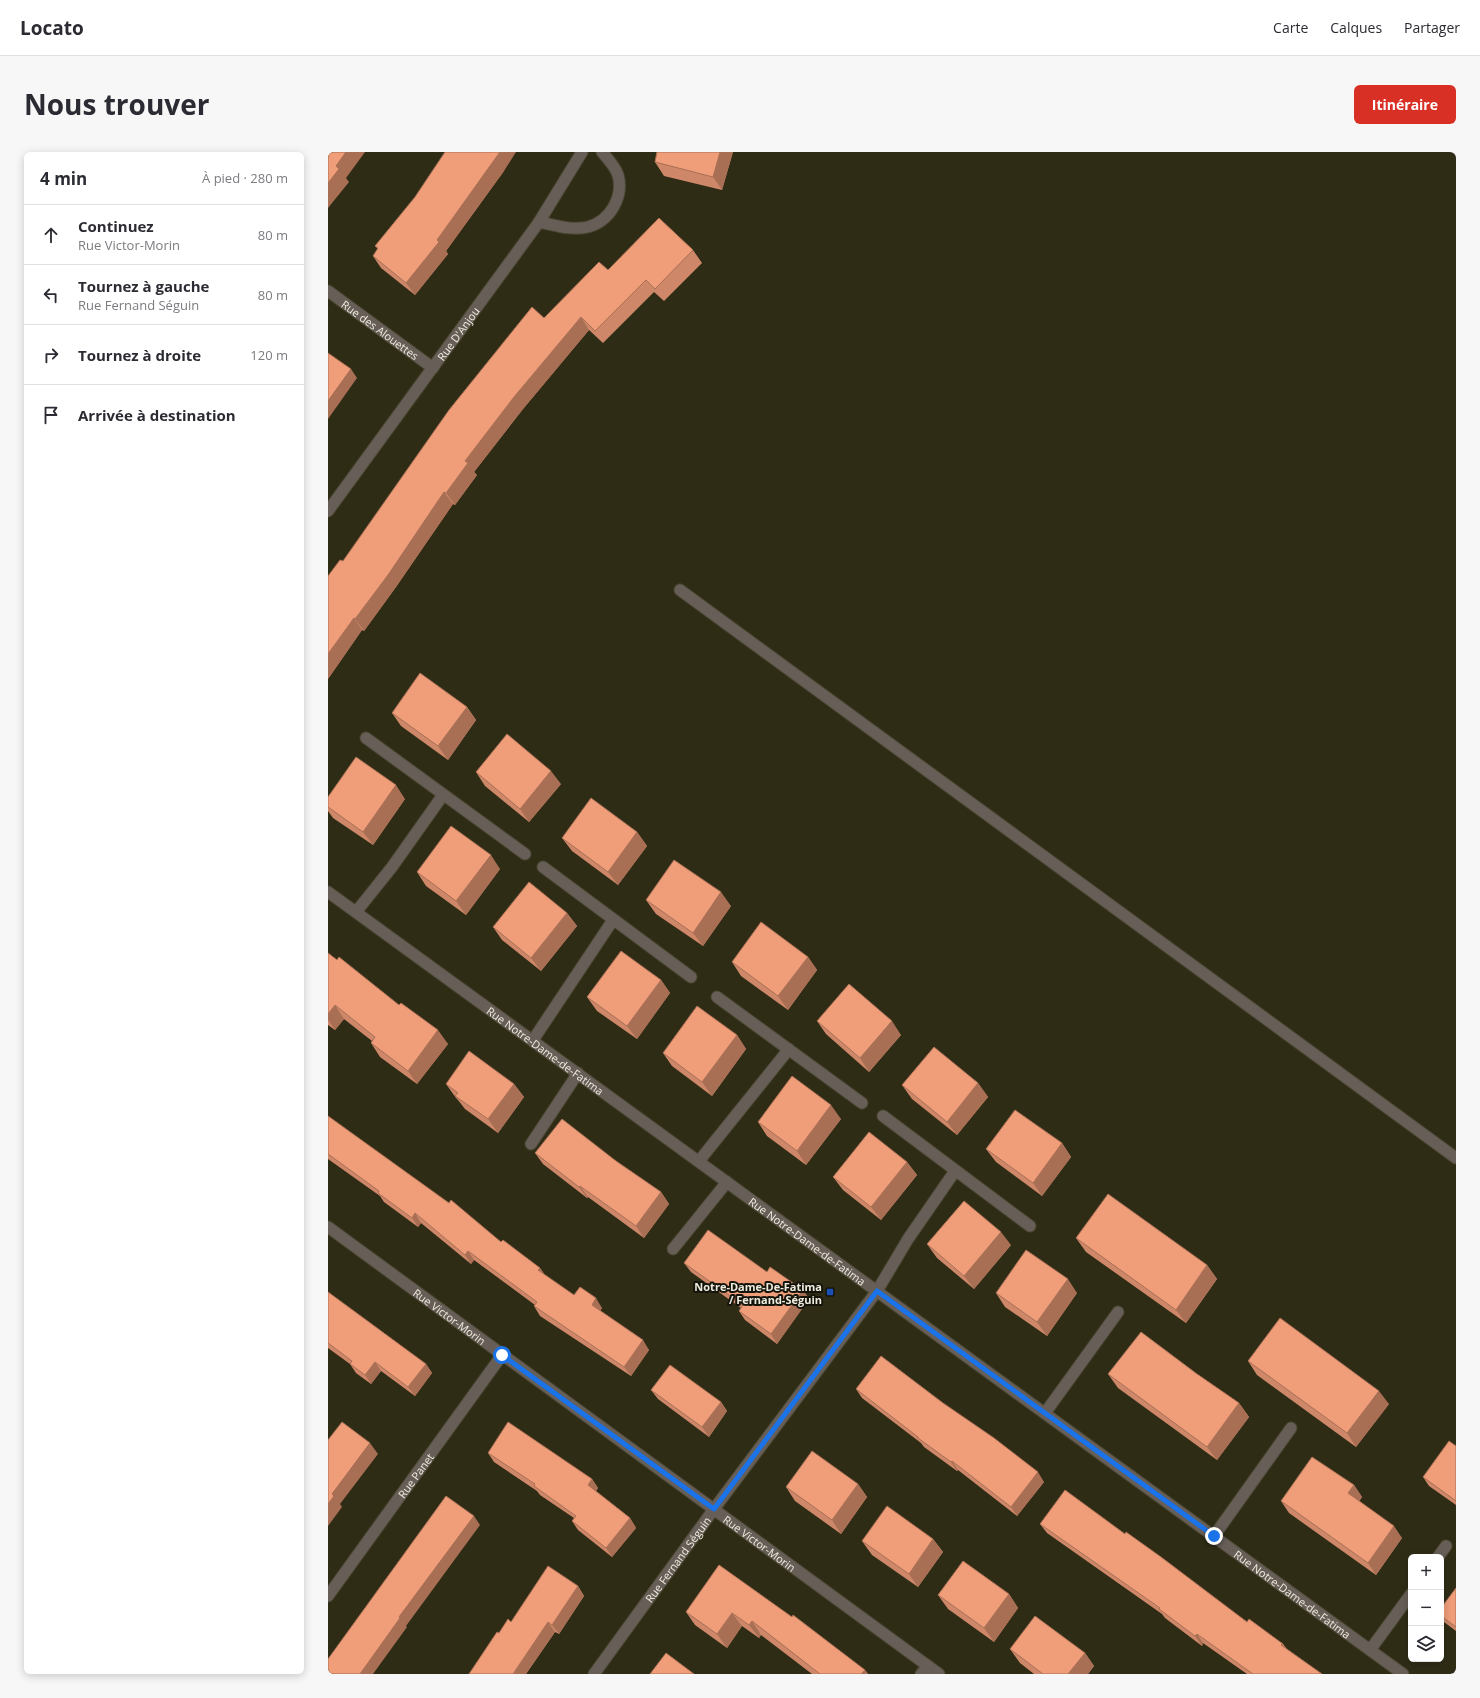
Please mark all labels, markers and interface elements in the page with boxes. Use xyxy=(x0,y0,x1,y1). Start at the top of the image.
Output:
text: Locato xyxy=(20,15,84,41)
text: Carte xyxy=(1273,18,1308,37)
text: Calques xyxy=(1330,18,1382,37)
text: Partager xyxy=(1404,18,1460,37)
text: Nous trouver xyxy=(24,85,210,123)
button: Itinéraire xyxy=(1354,85,1456,124)
text: 4 min xyxy=(40,167,87,190)
text: À pied · 280 m xyxy=(202,169,288,187)
text: Continuez xyxy=(78,216,154,236)
icon: ahead xyxy=(40,224,62,246)
text: 80 m xyxy=(258,226,288,244)
text: Rue Victor-Morin xyxy=(78,236,180,254)
text: Tournez à gauche xyxy=(78,276,209,296)
icon: left xyxy=(40,284,62,306)
text: 80 m xyxy=(258,286,288,304)
text: Rue Fernand Séguin xyxy=(78,296,199,314)
street label: Rue des Alouettes xyxy=(339,296,422,363)
street label: Rue D'Anjou xyxy=(433,304,482,363)
icon: right xyxy=(40,344,62,366)
text: Tournez à droite xyxy=(78,345,201,365)
text: 120 m xyxy=(250,346,288,364)
icon: arrive xyxy=(40,404,62,426)
text: Arrivée à destination xyxy=(78,405,236,425)
street label: Rue Notre-Dame-de-Fatima xyxy=(484,1003,607,1098)
street label: Rue Notre-Dame-de-Fatima xyxy=(746,1193,869,1288)
place label: Notre-Dame-De-Fatima / Fernand-Séguin xyxy=(694,1279,822,1307)
street label: Rue Victor-Morin xyxy=(411,1285,489,1348)
marker: Notre-Dame-De-Fatima / Fernand-Séguin xyxy=(825,1287,835,1297)
route start xyxy=(493,1346,511,1364)
street label: Rue Panet xyxy=(394,1450,437,1501)
street label: Rue Victor-Morin xyxy=(721,1511,799,1574)
street label: Rue Fernand Séguin xyxy=(641,1513,714,1605)
route end xyxy=(1205,1527,1223,1545)
street label: Rue Notre-Dame-de-Fatima xyxy=(1231,1546,1354,1641)
map controls xyxy=(1408,1554,1444,1662)
button: + xyxy=(1408,1554,1444,1590)
button: − xyxy=(1408,1590,1444,1626)
button: layers xyxy=(1408,1626,1444,1662)

